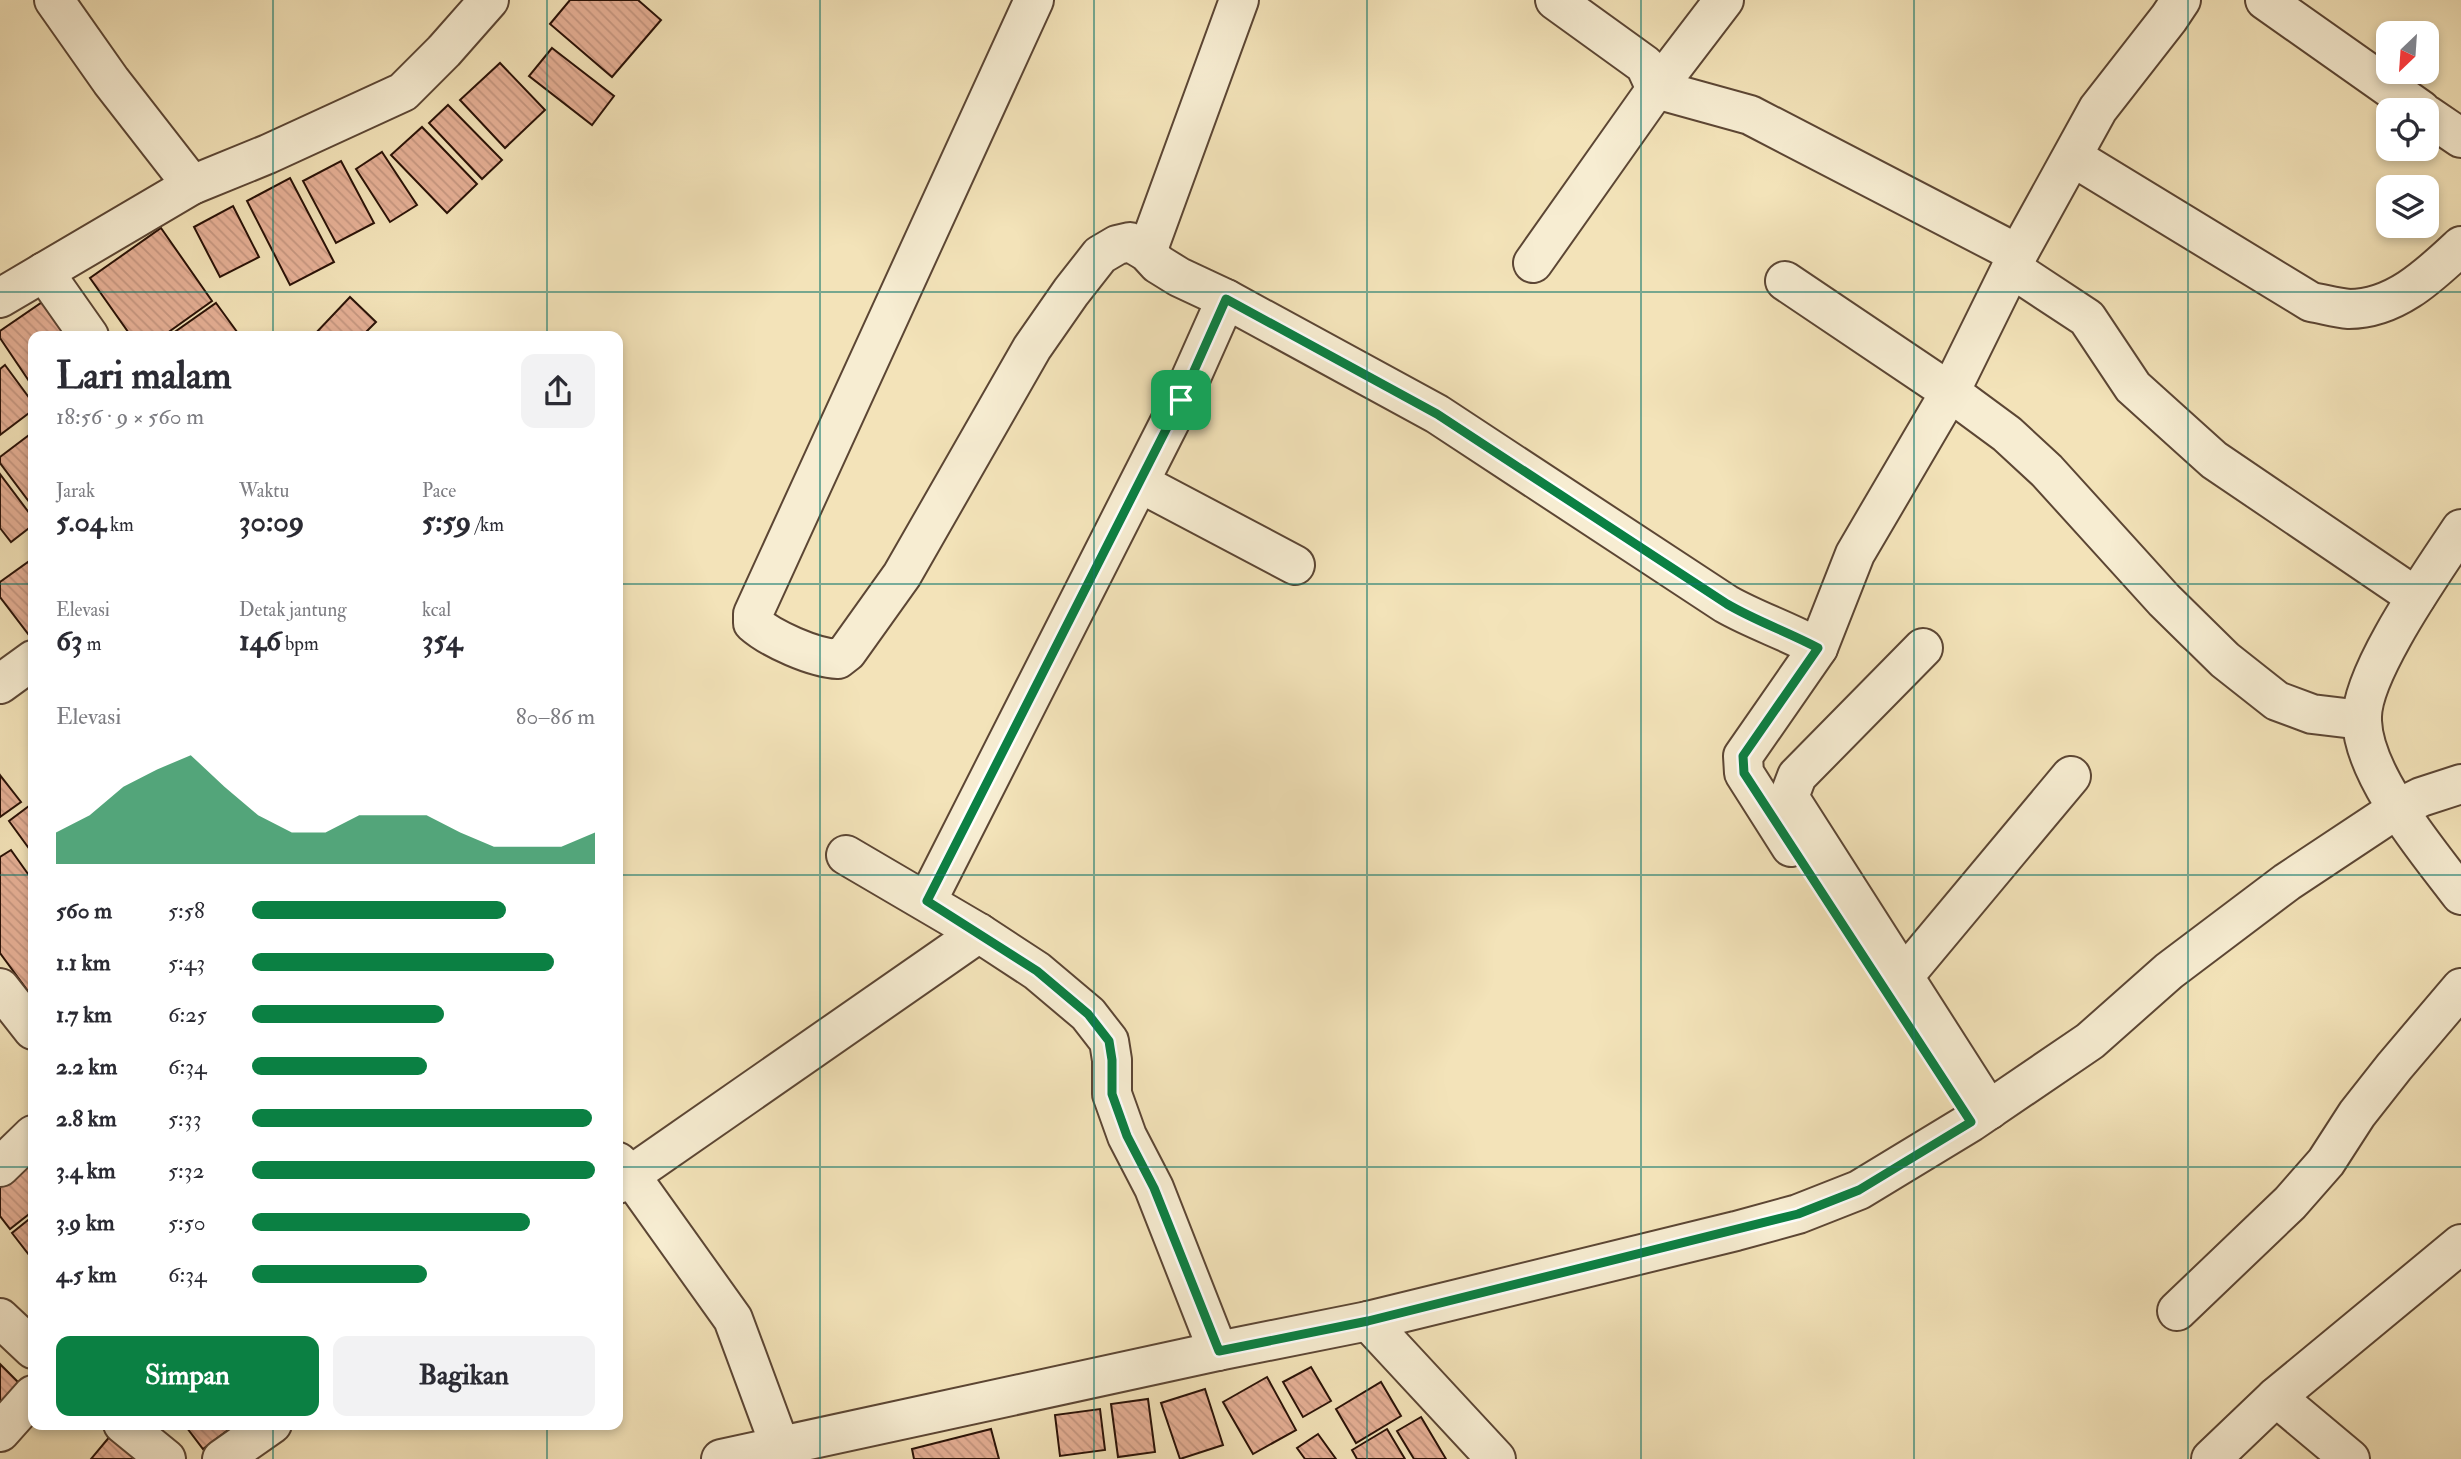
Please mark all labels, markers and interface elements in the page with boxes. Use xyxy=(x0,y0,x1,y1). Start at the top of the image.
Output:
north arrow xyxy=(2376,21,2440,84)
map controls xyxy=(2376,21,2439,238)
button: locate xyxy=(2376,98,2439,161)
button: layers xyxy=(2376,175,2439,238)
text: Lari malam xyxy=(56,352,231,400)
button: share xyxy=(521,354,595,428)
pin xyxy=(1151,370,1211,430)
icon: arrive xyxy=(1162,381,1200,419)
text: 18:56 · 9 × 560 m xyxy=(56,402,204,431)
text: Jarak xyxy=(56,479,95,503)
text: Waktu xyxy=(239,479,289,503)
text: Pace xyxy=(422,479,456,503)
text: 5.04 xyxy=(56,503,106,540)
text: 30:09 xyxy=(239,503,304,540)
text: 5:59 xyxy=(422,503,471,540)
text: km xyxy=(106,513,134,537)
text: /km xyxy=(471,513,504,537)
text: Elevasi xyxy=(56,598,110,622)
text: Detak jantung xyxy=(239,598,347,622)
text: kcal xyxy=(422,598,451,622)
text: 63 xyxy=(56,622,83,659)
text: 146 xyxy=(239,622,281,659)
text: 354 xyxy=(422,622,462,659)
text: m xyxy=(83,632,101,656)
text: bpm xyxy=(281,632,319,656)
text: Elevasi xyxy=(56,702,121,731)
text: 80–86 m xyxy=(516,702,595,731)
text: 560 m xyxy=(56,896,112,925)
text: 5:58 xyxy=(168,896,205,925)
text: 1.1 km xyxy=(56,948,111,977)
text: 5:43 xyxy=(168,948,205,977)
text: 1.7 km xyxy=(56,1000,112,1029)
text: 6:25 xyxy=(168,1000,207,1029)
text: 2.2 km xyxy=(56,1052,117,1081)
text: 6:34 xyxy=(168,1052,206,1081)
text: 2.8 km xyxy=(56,1104,117,1133)
text: 5:33 xyxy=(168,1104,201,1133)
text: 3.4 km xyxy=(56,1156,116,1185)
text: 5:32 xyxy=(168,1156,204,1185)
text: 3.9 km xyxy=(56,1208,115,1237)
text: 5:50 xyxy=(168,1208,206,1237)
text: 4.5 km xyxy=(56,1260,117,1289)
text: 6:34 xyxy=(168,1260,206,1289)
button: Simpan xyxy=(56,1336,319,1416)
button: Bagikan xyxy=(333,1336,595,1416)

